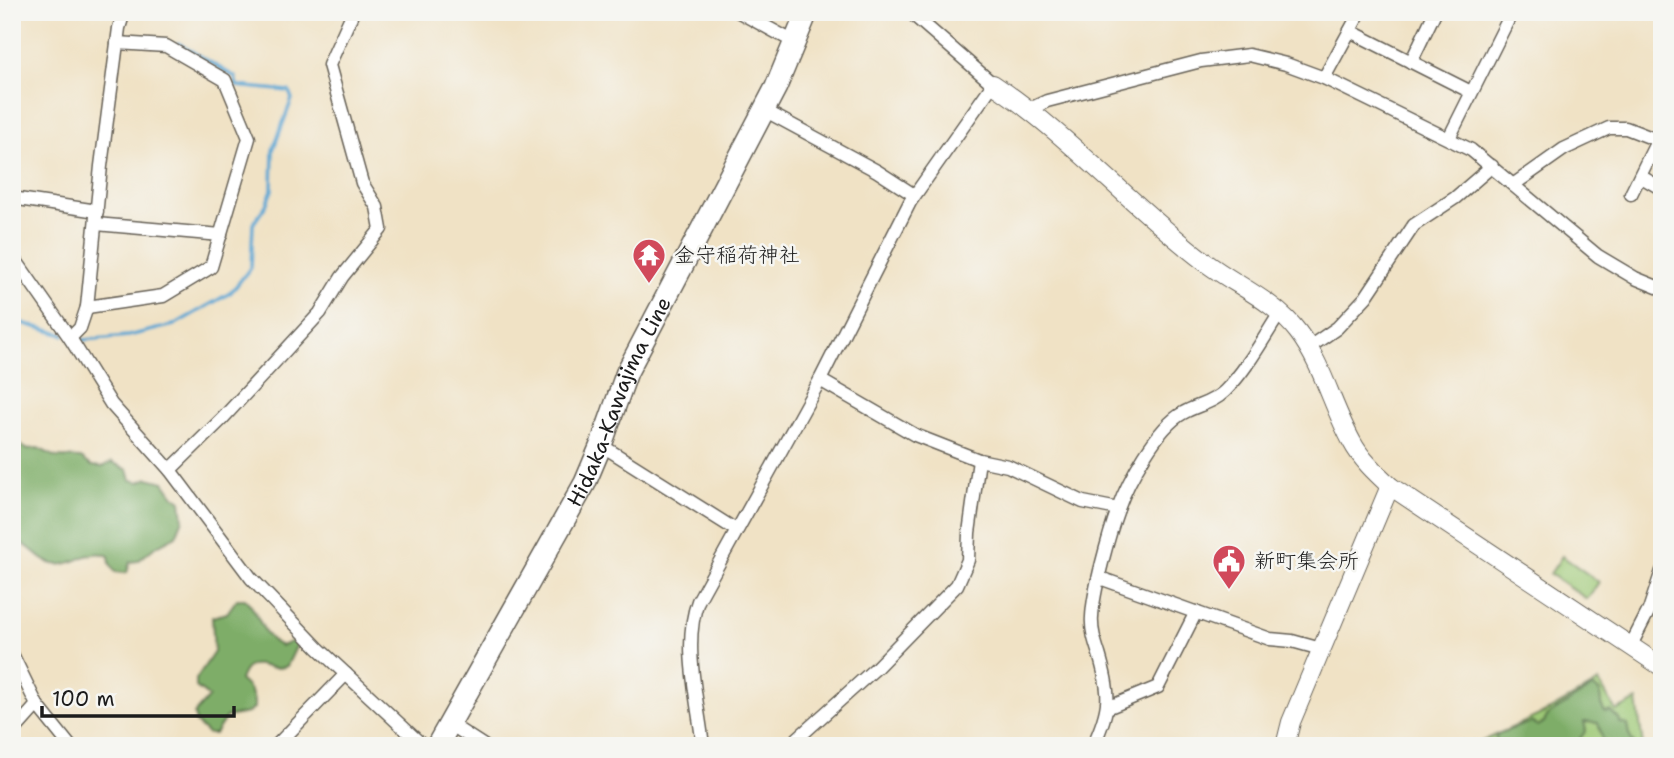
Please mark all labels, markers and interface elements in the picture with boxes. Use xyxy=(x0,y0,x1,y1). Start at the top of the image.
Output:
temple icon: 金守稲荷神社 xyxy=(630,236,668,285)
place label: 金守稲荷神社 xyxy=(674,241,800,269)
street label: Hidaka-Kawajima Line xyxy=(560,292,678,512)
public building icon: 新町集会所 xyxy=(1210,542,1248,591)
place label: 新町集会所 xyxy=(1254,547,1359,575)
scale bar xyxy=(42,674,234,718)
text: 100 m xyxy=(52,685,115,713)

